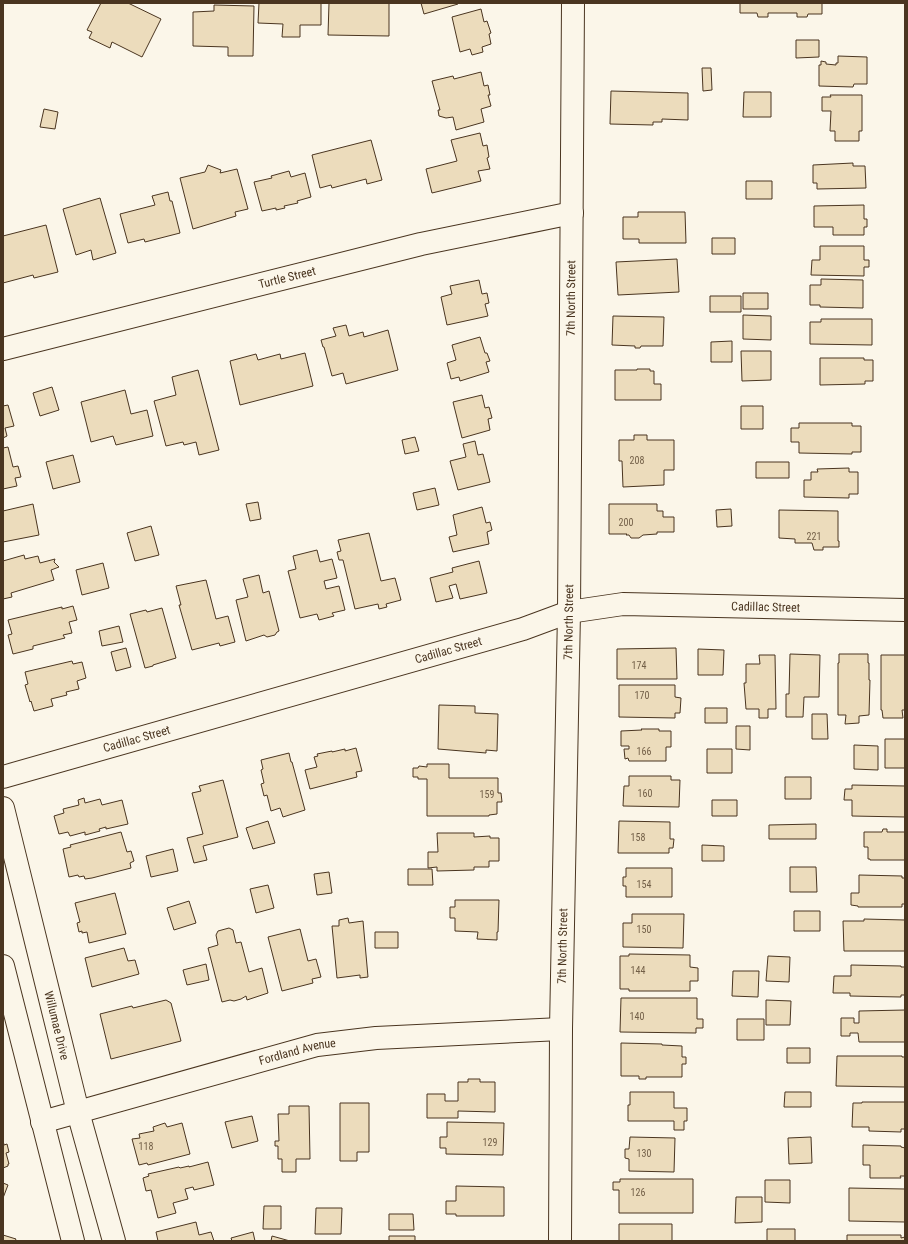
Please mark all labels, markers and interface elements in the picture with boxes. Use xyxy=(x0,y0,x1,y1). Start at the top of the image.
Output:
street label: 7th North Street xyxy=(564,260,578,336)
street label: Turtle Street xyxy=(257,264,318,292)
house number: 208 xyxy=(630,455,644,466)
house number: 200 xyxy=(619,517,633,528)
house number: 221 xyxy=(807,531,821,542)
street label: 7th North Street xyxy=(561,584,576,660)
street label: Cadillac Street xyxy=(731,599,801,615)
street label: Cadillac Street xyxy=(413,634,484,666)
house number: 174 xyxy=(632,660,646,671)
house number: 170 xyxy=(635,690,649,701)
street label: Cadillac Street xyxy=(102,723,172,755)
house number: 166 xyxy=(637,746,651,757)
house number: 160 xyxy=(638,788,652,799)
house number: 159 xyxy=(480,789,494,800)
house number: 158 xyxy=(631,832,645,843)
house number: 154 xyxy=(637,879,651,890)
street label: 7th North Street xyxy=(555,908,570,984)
house number: 150 xyxy=(637,924,651,935)
house number: 144 xyxy=(631,965,645,976)
street label: Willumae Drive xyxy=(41,990,72,1062)
house number: 140 xyxy=(630,1011,644,1022)
street label: Fordland Avenue xyxy=(257,1036,337,1068)
house number: 129 xyxy=(483,1137,497,1148)
house number: 118 xyxy=(139,1141,153,1152)
house number: 130 xyxy=(637,1148,651,1159)
house number: 126 xyxy=(631,1187,645,1198)

